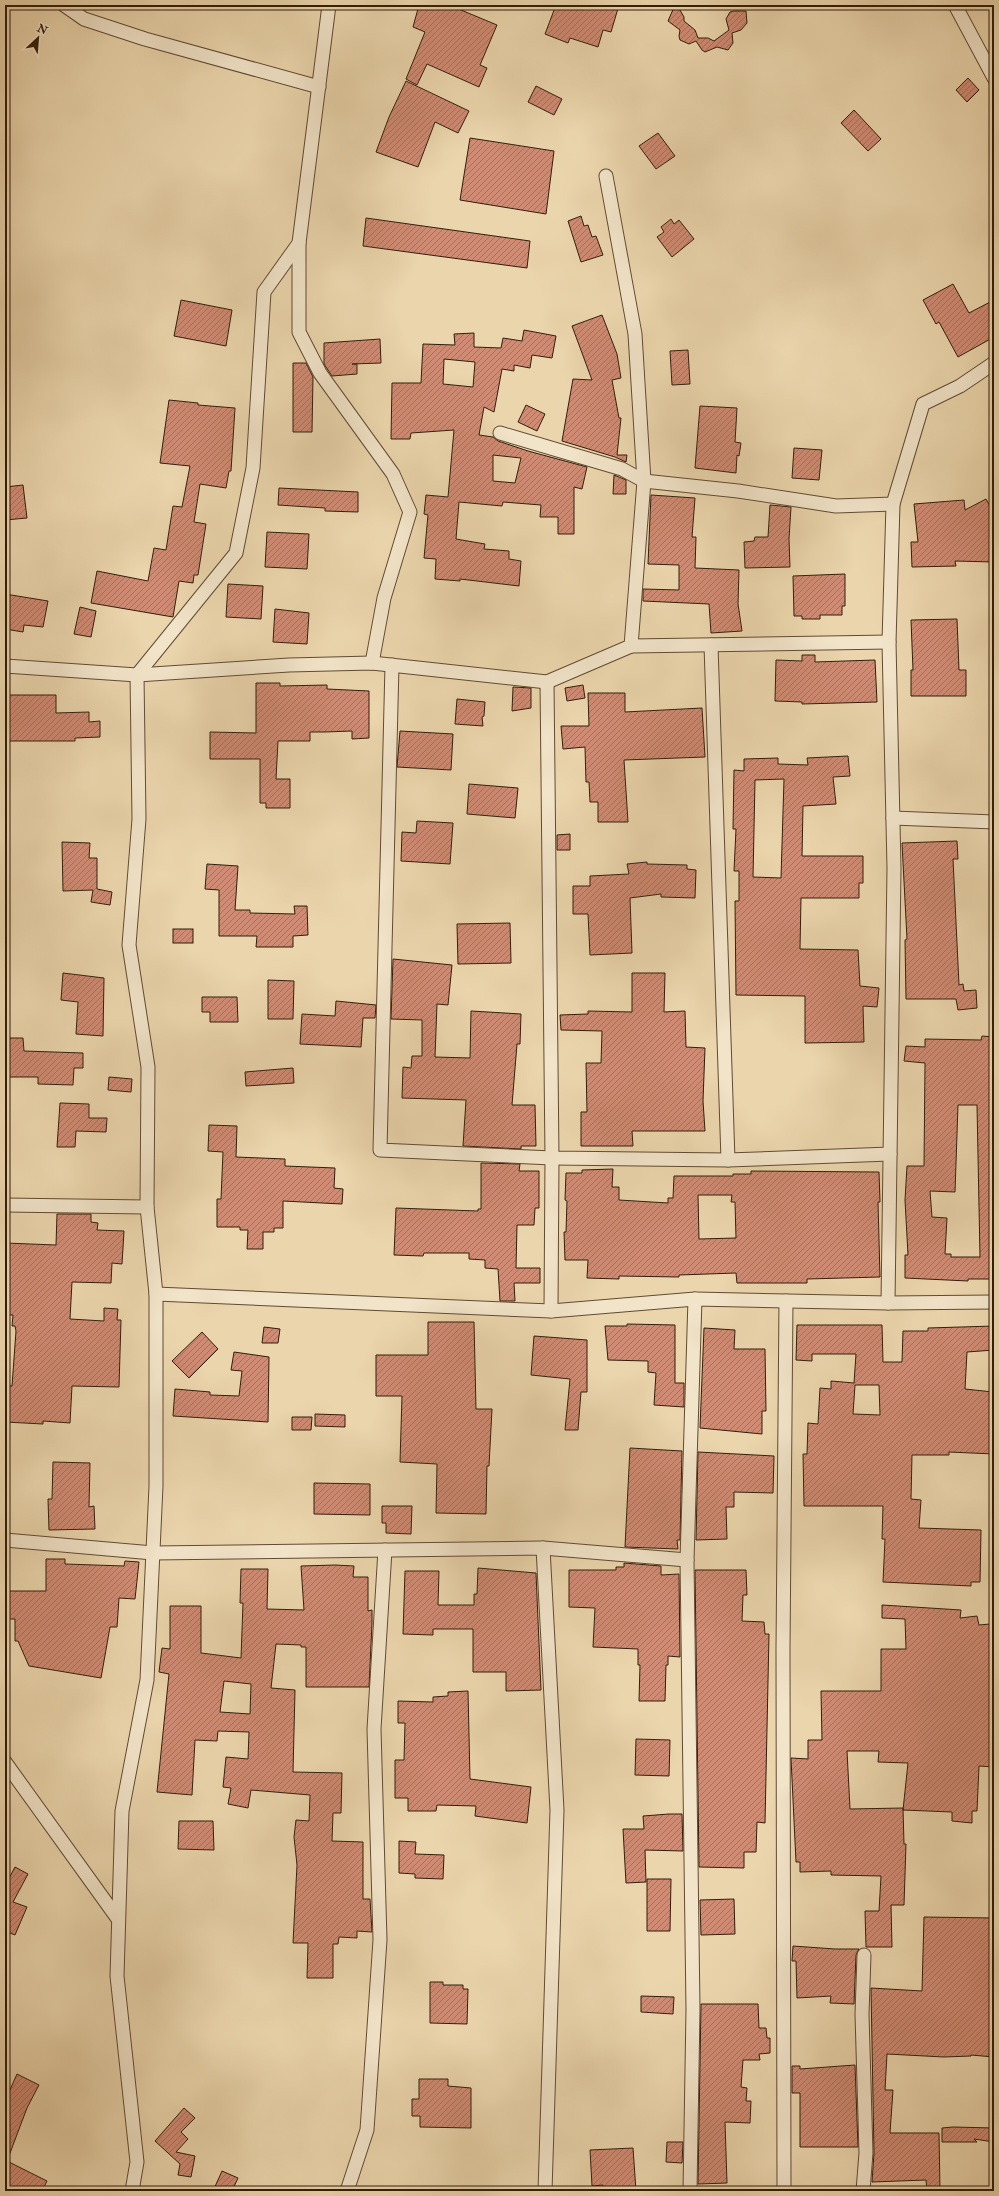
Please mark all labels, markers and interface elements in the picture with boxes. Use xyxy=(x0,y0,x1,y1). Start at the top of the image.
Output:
north arrow xyxy=(18,18,58,58)
text: N xyxy=(34,21,50,38)

